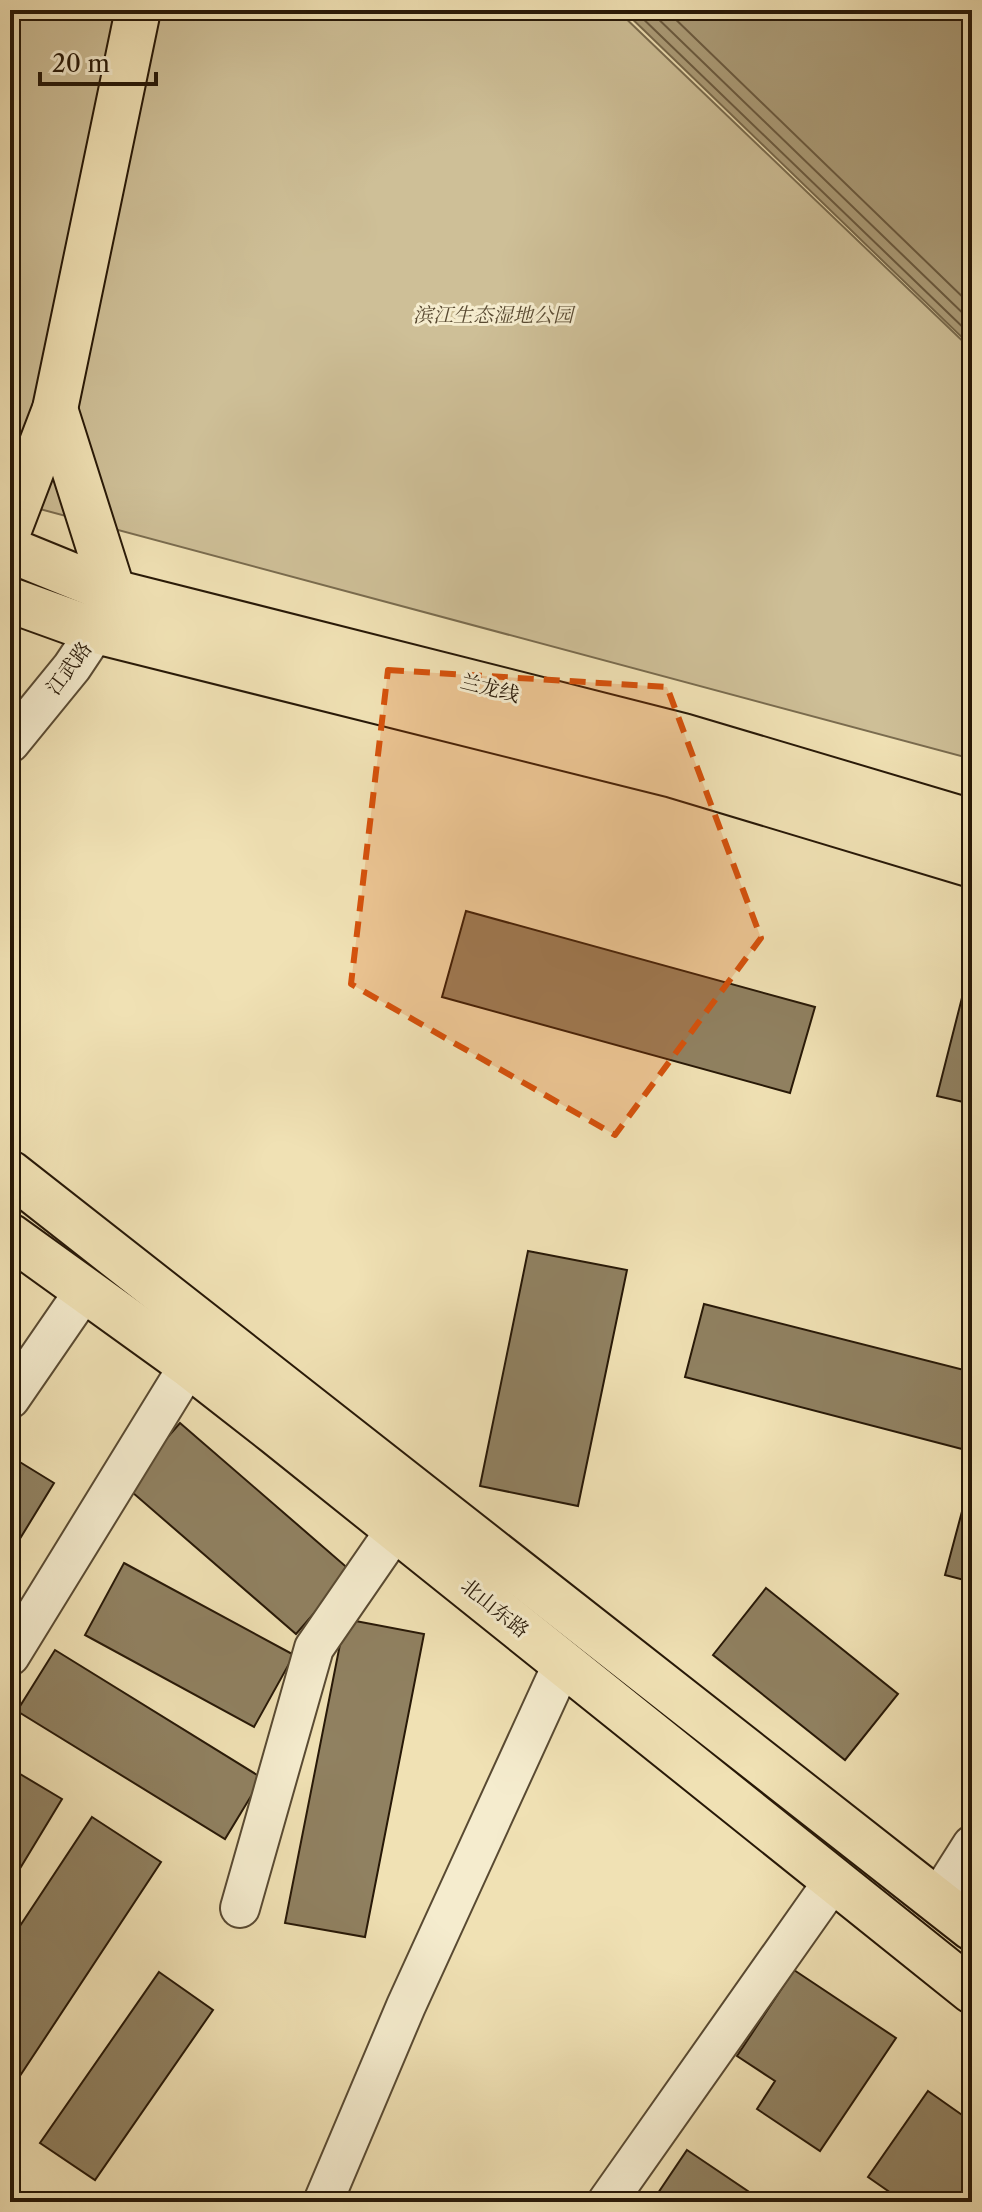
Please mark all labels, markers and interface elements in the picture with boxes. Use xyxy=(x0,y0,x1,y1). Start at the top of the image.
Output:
scale bar xyxy=(40,36,156,86)
text: 20 m xyxy=(52,49,110,78)
park label: 滨江生态湿地公园 xyxy=(413,303,576,327)
street label: 江武路 xyxy=(41,637,97,699)
street label: 兰龙线 xyxy=(458,669,522,707)
street label: 北山东路 xyxy=(456,1574,534,1642)

